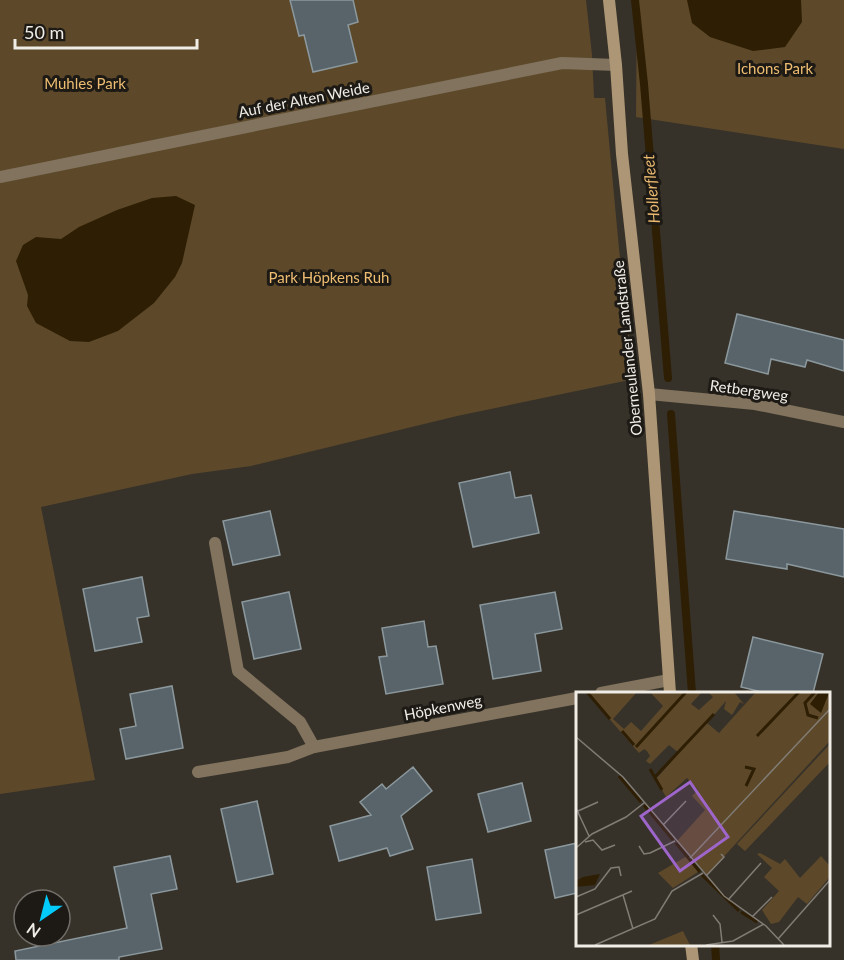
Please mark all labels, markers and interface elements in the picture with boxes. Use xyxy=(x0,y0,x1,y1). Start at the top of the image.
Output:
scale bar xyxy=(15,12,196,50)
text: 50 m xyxy=(24,21,64,43)
park label: Ichons Park xyxy=(737,59,813,77)
park label: Muhles Park xyxy=(44,74,126,92)
street label: Auf der Alten Weide xyxy=(237,77,371,121)
water label: Hollerfleet xyxy=(638,153,663,224)
street label: Oberneulander Landstraße xyxy=(609,259,645,437)
park label: Park Höpkens Ruh xyxy=(269,268,389,286)
street label: Retbergweg xyxy=(709,376,790,404)
street label: Höpkenweg xyxy=(402,691,483,723)
inset map xyxy=(576,692,829,945)
north arrow xyxy=(12,888,72,948)
text: N xyxy=(23,919,44,942)

